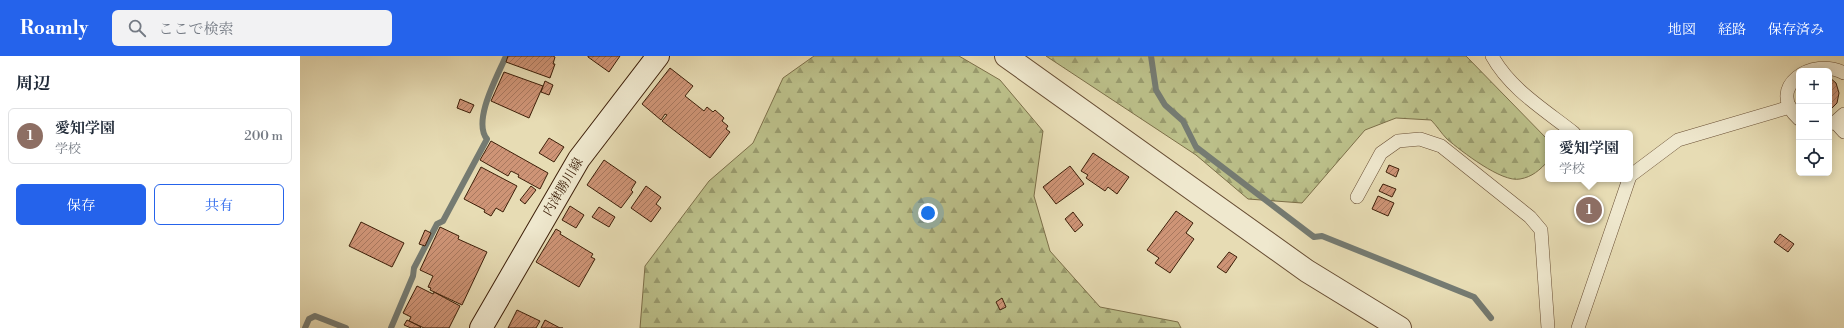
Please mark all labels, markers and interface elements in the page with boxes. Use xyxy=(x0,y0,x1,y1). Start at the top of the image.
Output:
search box xyxy=(112,10,392,46)
text: Roamly xyxy=(20,16,88,40)
icon: search xyxy=(126,17,148,39)
text: ここで検索 xyxy=(158,20,233,39)
text: 地図 xyxy=(1668,21,1696,39)
text: 経路 xyxy=(1718,21,1746,39)
text: 保存済み xyxy=(1768,21,1824,39)
map controls xyxy=(1796,68,1832,176)
button: + xyxy=(1796,68,1832,104)
text: 周辺 xyxy=(16,73,50,95)
button: − xyxy=(1796,104,1832,140)
text: 愛知学園 xyxy=(55,119,115,138)
text: 1 xyxy=(27,128,33,144)
text: 200 m xyxy=(244,128,283,144)
popup xyxy=(1545,130,1633,182)
text: 愛知学園 xyxy=(1559,139,1619,158)
button: locate xyxy=(1796,140,1832,176)
text: 学校 xyxy=(55,141,81,157)
street label: 内津勝川線 xyxy=(539,155,587,219)
text: 学校 xyxy=(1559,161,1585,177)
button: 保存 xyxy=(16,184,146,225)
button: 共有 xyxy=(154,184,284,225)
pin: 1 xyxy=(1576,195,1602,225)
your location xyxy=(918,203,938,223)

